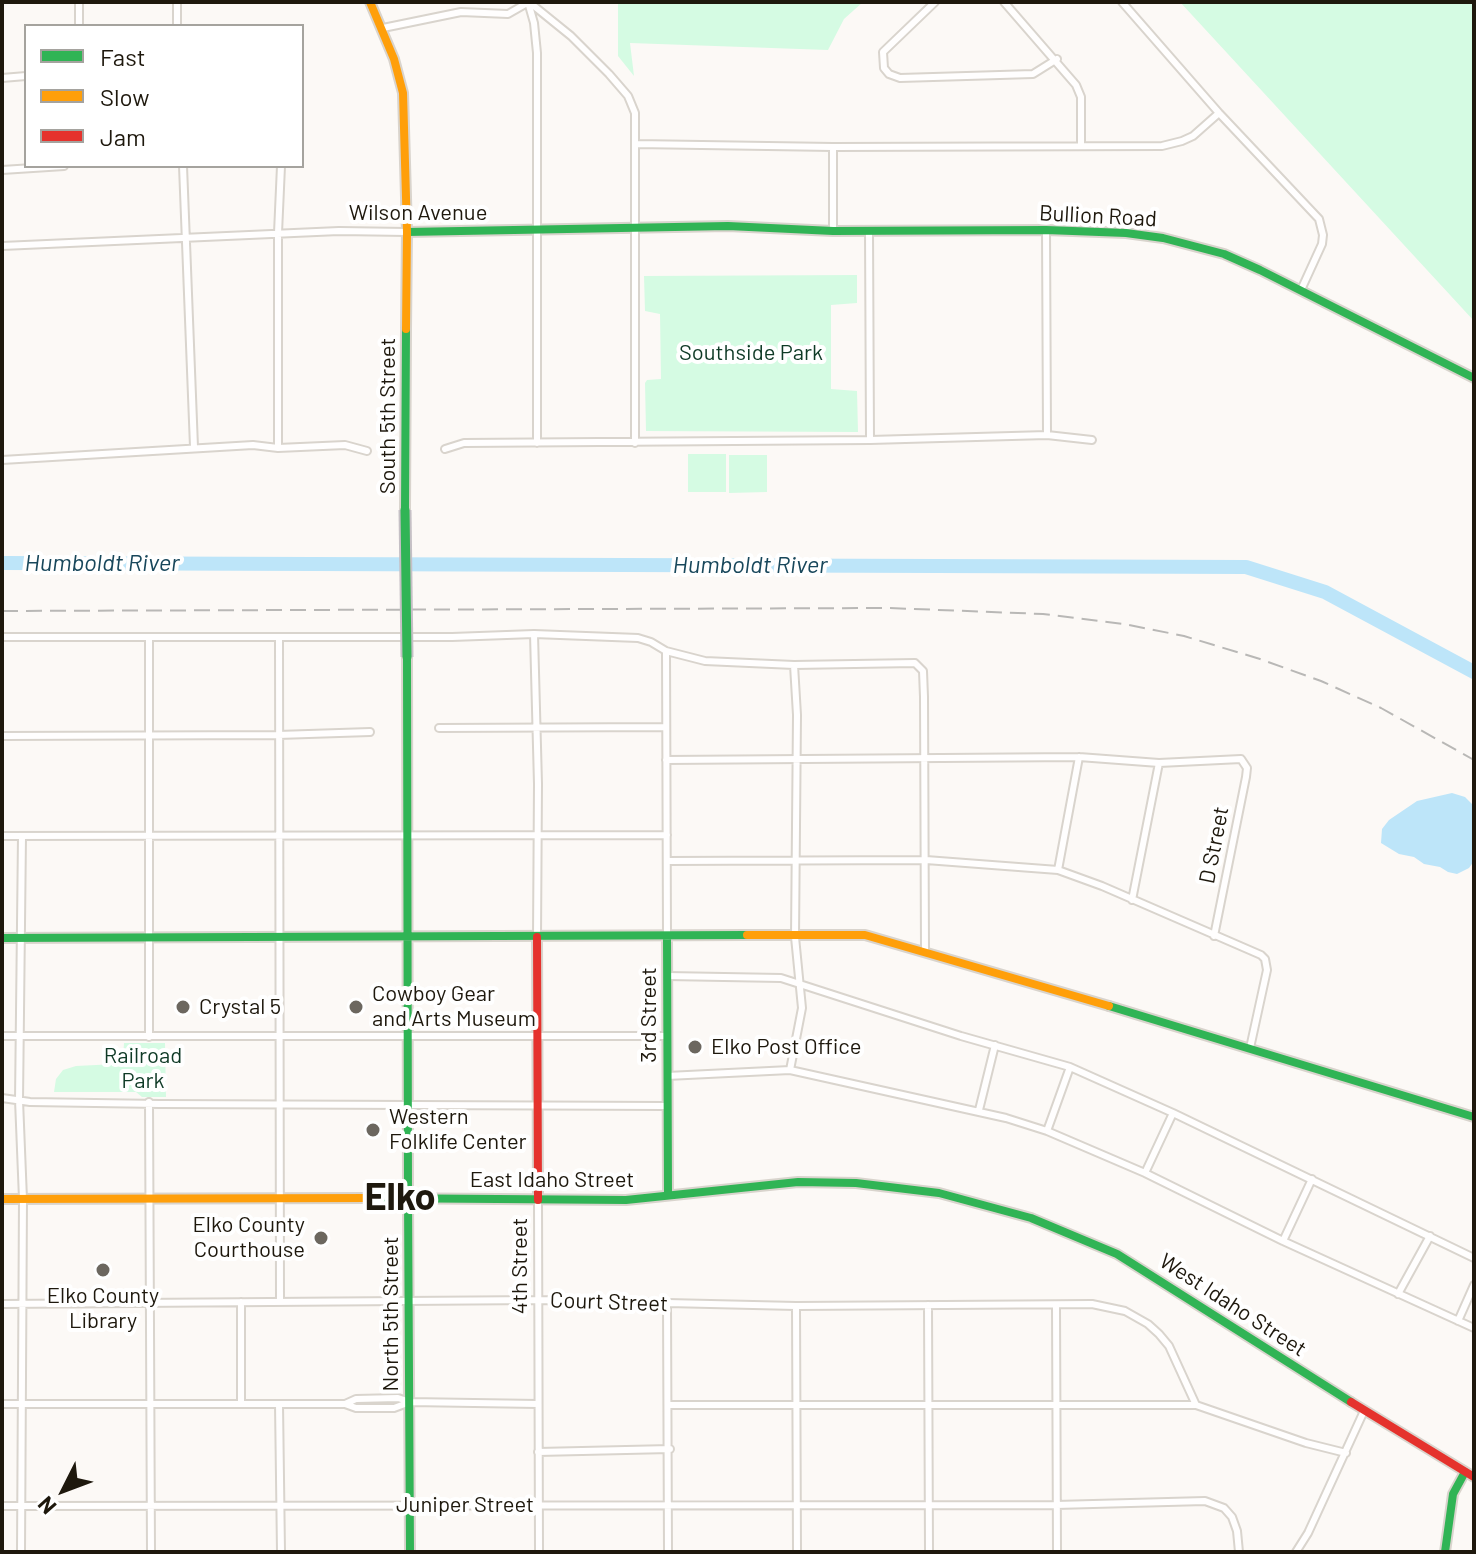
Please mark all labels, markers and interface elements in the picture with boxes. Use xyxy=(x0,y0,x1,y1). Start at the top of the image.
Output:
legend xyxy=(24,24,304,168)
text: Fast xyxy=(100,42,145,71)
text: Slow xyxy=(100,82,149,111)
text: Jam xyxy=(100,122,146,151)
street label: Wilson Avenue xyxy=(349,200,487,226)
street label: Bullion Road xyxy=(1038,200,1158,232)
street label: South 5th Street xyxy=(375,338,401,494)
park label: Southside Park xyxy=(679,340,823,366)
water label: Humboldt River xyxy=(24,549,180,577)
water label: Humboldt River xyxy=(672,551,828,579)
street label: D Street xyxy=(1194,804,1234,886)
street label: 3rd Street xyxy=(636,967,662,1063)
place label: Cowboy Gear and Arts Museum xyxy=(372,981,536,1032)
place label: Crystal 5 xyxy=(199,994,281,1020)
marker: Crystal 5 xyxy=(174,998,192,1016)
marker: Cowboy Gear and Arts Museum xyxy=(347,998,365,1016)
place label: Elko Post Office xyxy=(711,1034,861,1060)
marker: Elko Post Office xyxy=(686,1038,704,1056)
park label: Railroad Park xyxy=(104,1043,182,1094)
place label: Western Folklife Center xyxy=(389,1104,527,1156)
marker: Western Folklife Center xyxy=(364,1121,382,1139)
street label: East Idaho Street xyxy=(470,1167,634,1193)
district label: Elko xyxy=(364,1174,436,1220)
place label: Elko County Courthouse xyxy=(192,1212,305,1264)
street label: 4th Street xyxy=(507,1218,533,1314)
marker: Elko County Courthouse xyxy=(312,1229,330,1247)
street label: North 5th Street xyxy=(378,1236,404,1392)
street label: West Idaho Street xyxy=(1155,1248,1311,1362)
marker: Elko County Library xyxy=(94,1261,112,1279)
place label: Elko County Library xyxy=(47,1283,159,1334)
street label: Court Street xyxy=(550,1287,668,1317)
north arrow xyxy=(24,1450,104,1530)
text: N xyxy=(32,1492,61,1520)
street label: Juniper Street xyxy=(396,1492,534,1518)

